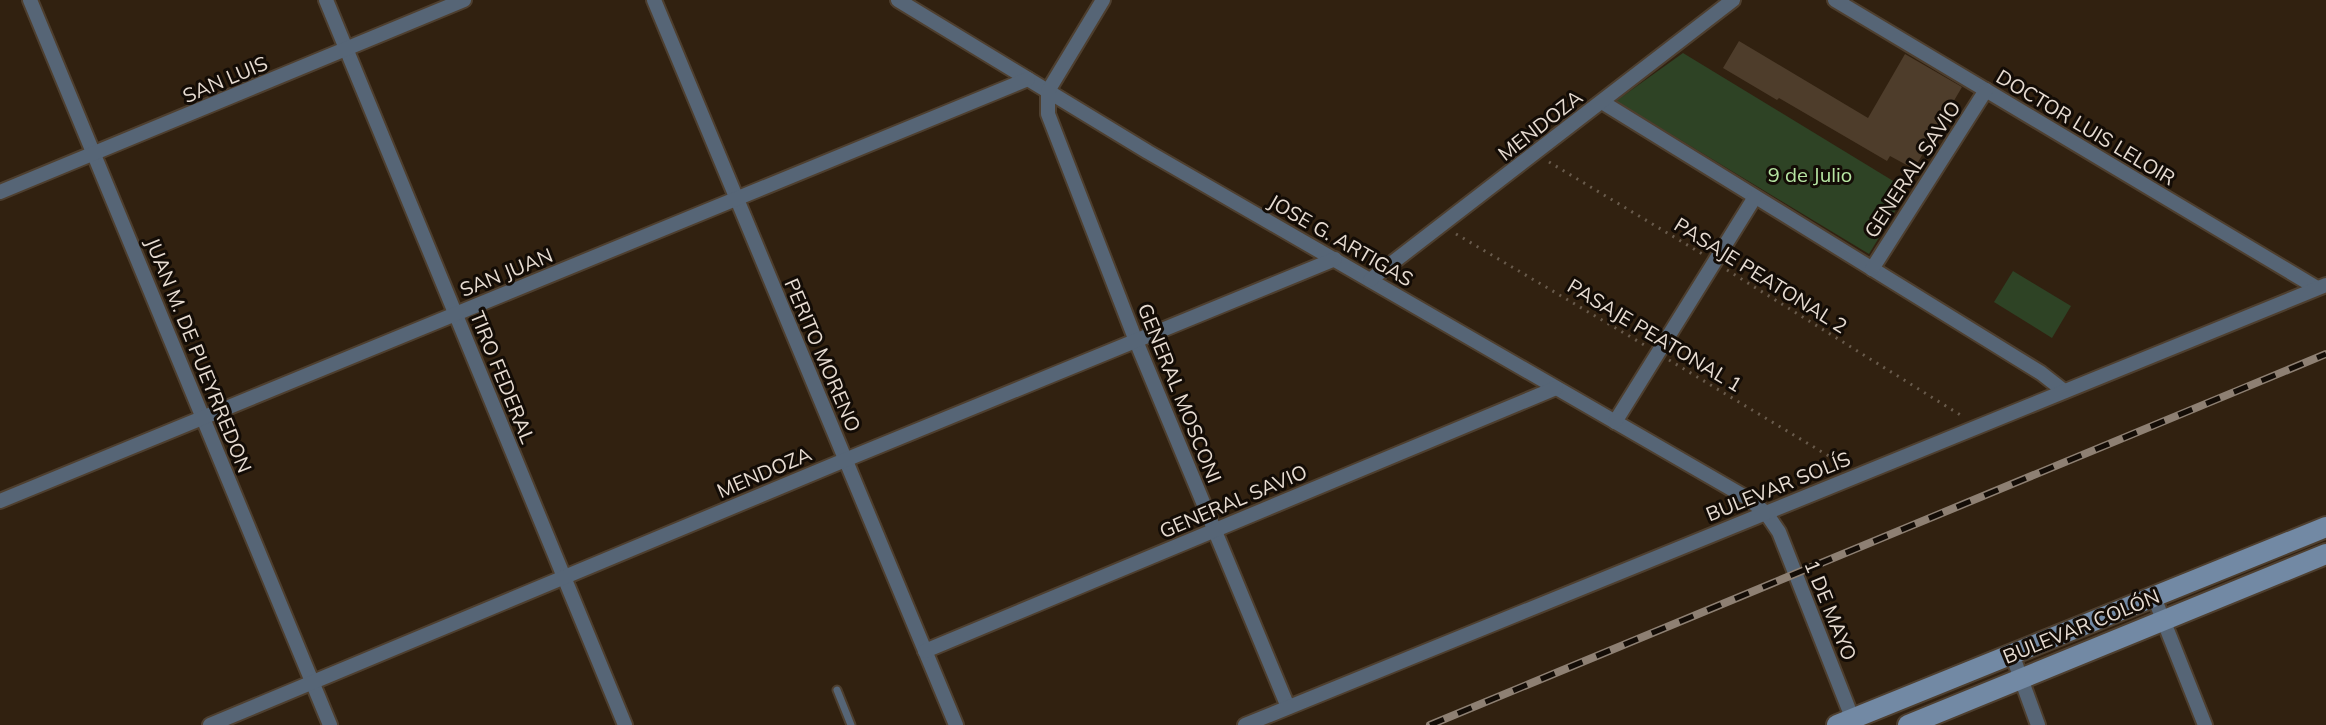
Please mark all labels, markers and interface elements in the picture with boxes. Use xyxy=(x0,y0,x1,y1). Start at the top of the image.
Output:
street label: SAN LUIS xyxy=(179,50,271,108)
street label: DOCTOR LUIS LELOIR xyxy=(1992,64,2180,191)
street label: MENDOZA xyxy=(1493,84,1587,166)
street label: GENERAL SAVIO xyxy=(1858,96,1966,242)
park label: 9 de Julio xyxy=(1768,162,1852,187)
street label: JOSE G. ARTIGAS xyxy=(1264,188,1418,292)
street label: PASAJE PEATONAL 2 xyxy=(1670,212,1852,338)
street label: JUAN M. DE PUEYRREDON xyxy=(140,234,258,476)
street label: SAN JUAN xyxy=(456,242,556,302)
street label: PASAJE PEATONAL 1 xyxy=(1563,273,1747,397)
street label: PERITO MORENO xyxy=(779,275,867,435)
street label: GENERAL MOSCONI xyxy=(1133,300,1227,486)
street label: TIRO FEDERAL xyxy=(465,307,541,447)
street label: MENDOZA xyxy=(713,441,815,503)
street label: BULEVAR SOLÍS xyxy=(1702,446,1854,526)
street label: GENERAL SAVIO xyxy=(1155,459,1311,543)
street label: 1 DE MAYO xyxy=(1799,556,1863,664)
street label: BULEVAR COLÓN xyxy=(1999,583,2163,669)

